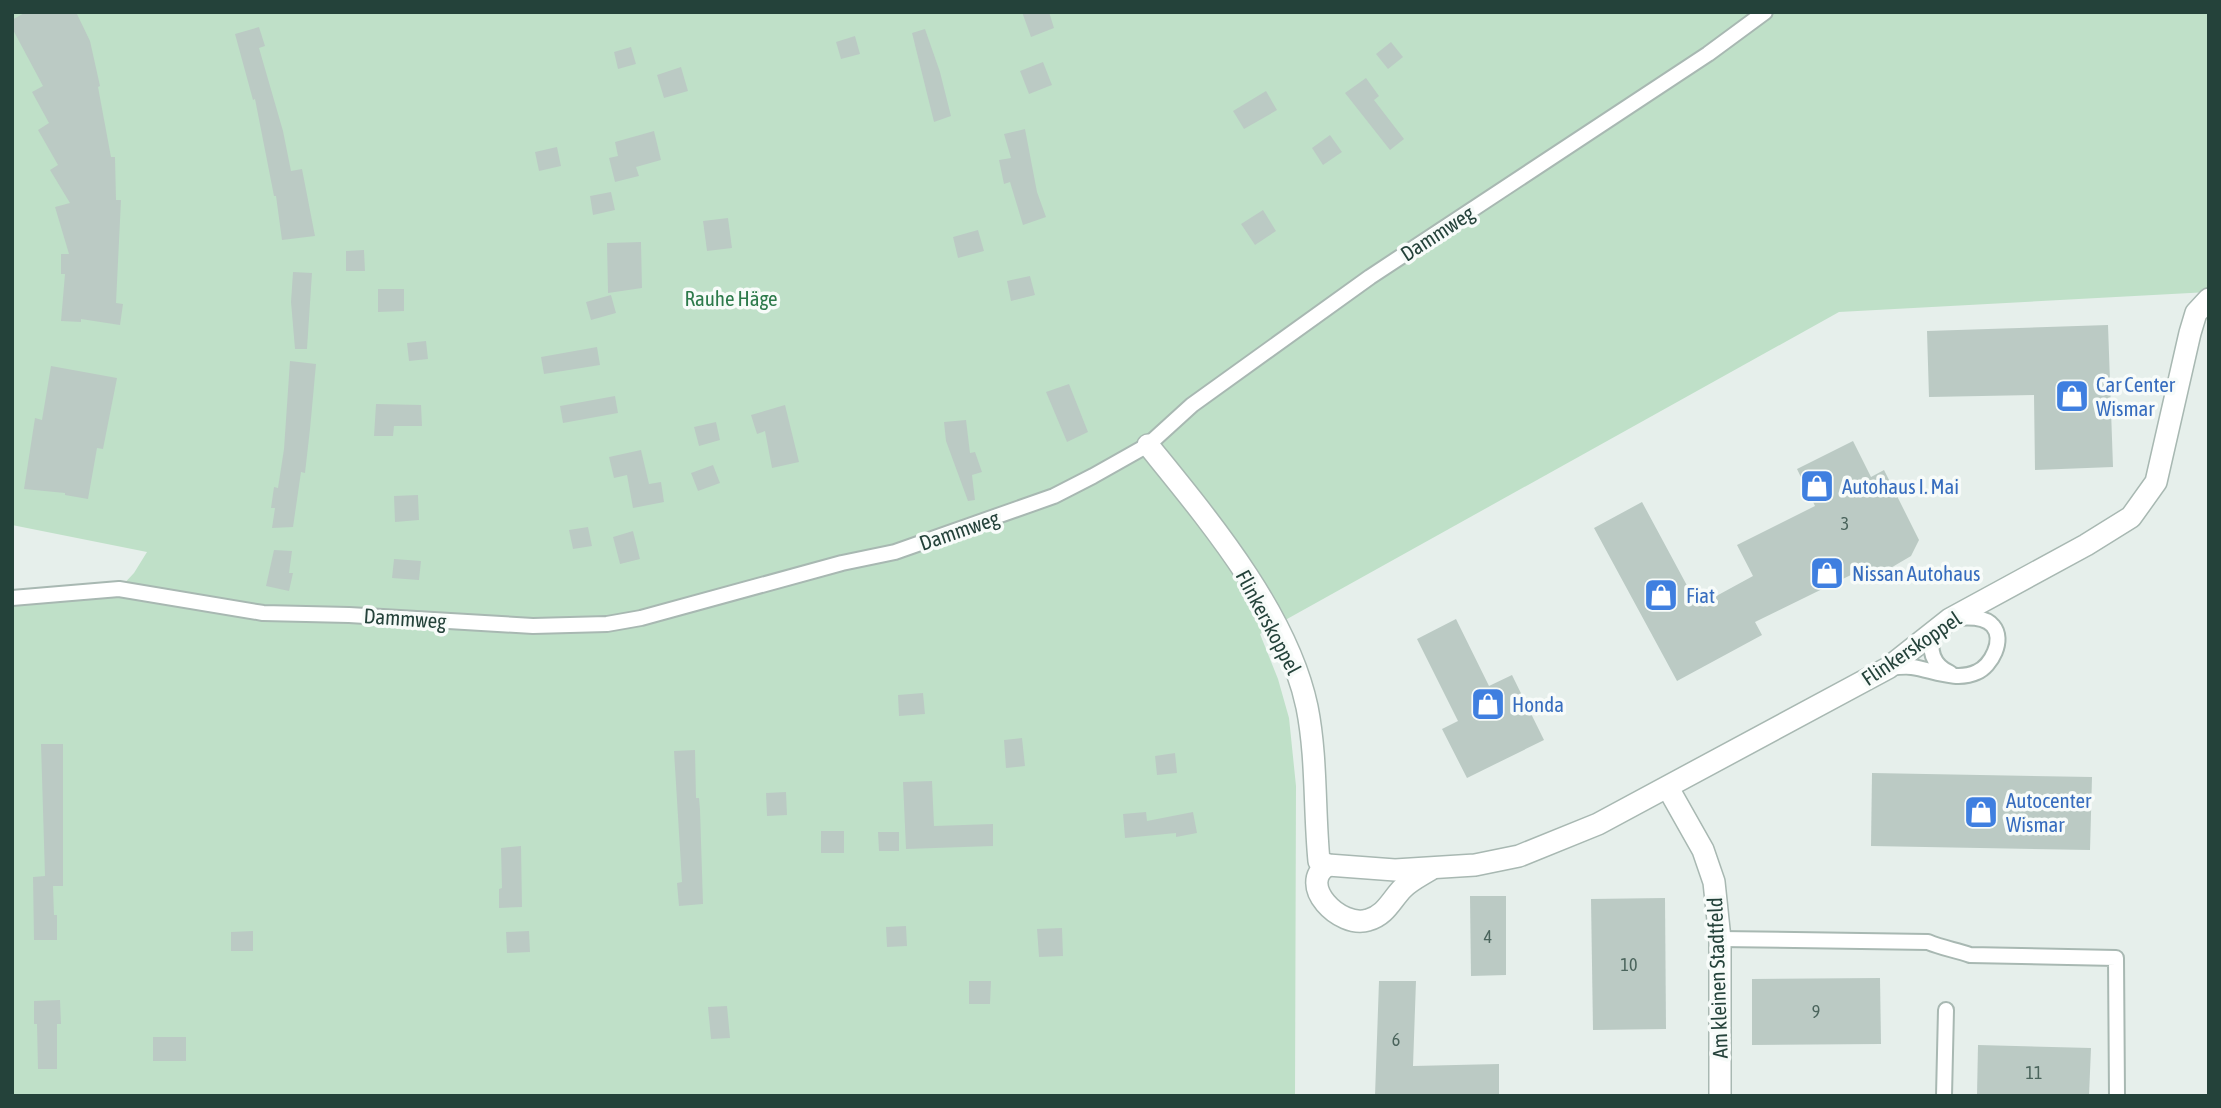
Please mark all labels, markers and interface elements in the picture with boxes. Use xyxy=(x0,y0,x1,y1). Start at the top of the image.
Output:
street label: Dammweg xyxy=(1396,200,1478,266)
park label: Rauhe Häge xyxy=(684,286,778,310)
place label: Car Center Wismar xyxy=(2096,372,2176,420)
shop icon: Car Center Wismar xyxy=(2053,377,2091,415)
shop icon: Autohaus I. Mai xyxy=(1798,467,1836,505)
place label: Autohaus I. Mai xyxy=(1842,474,1959,498)
street label: Dammweg xyxy=(916,505,1002,555)
house number: 3 xyxy=(1841,513,1849,534)
shop icon: Nissan Autohaus xyxy=(1808,554,1846,592)
place label: Nissan Autohaus xyxy=(1852,561,1981,585)
street label: Flinkerskoppel xyxy=(1231,566,1307,679)
shop icon: Fiat xyxy=(1642,576,1680,614)
place label: Fiat xyxy=(1686,583,1715,607)
street label: Dammweg xyxy=(363,603,447,633)
street label: Flinkerskoppel xyxy=(1857,606,1966,690)
shop icon: Honda xyxy=(1469,685,1507,723)
place label: Honda xyxy=(1512,692,1564,716)
place label: Autocenter Wismar xyxy=(2006,788,2092,836)
shop icon: Autocenter Wismar xyxy=(1962,793,2000,831)
street label: Am kleinen Stadtfeld xyxy=(1702,897,1732,1059)
house number: 4 xyxy=(1484,926,1492,947)
house number: 10 xyxy=(1621,954,1637,975)
house number: 9 xyxy=(1812,1001,1820,1022)
house number: 6 xyxy=(1392,1029,1400,1050)
house number: 11 xyxy=(2026,1062,2042,1083)

